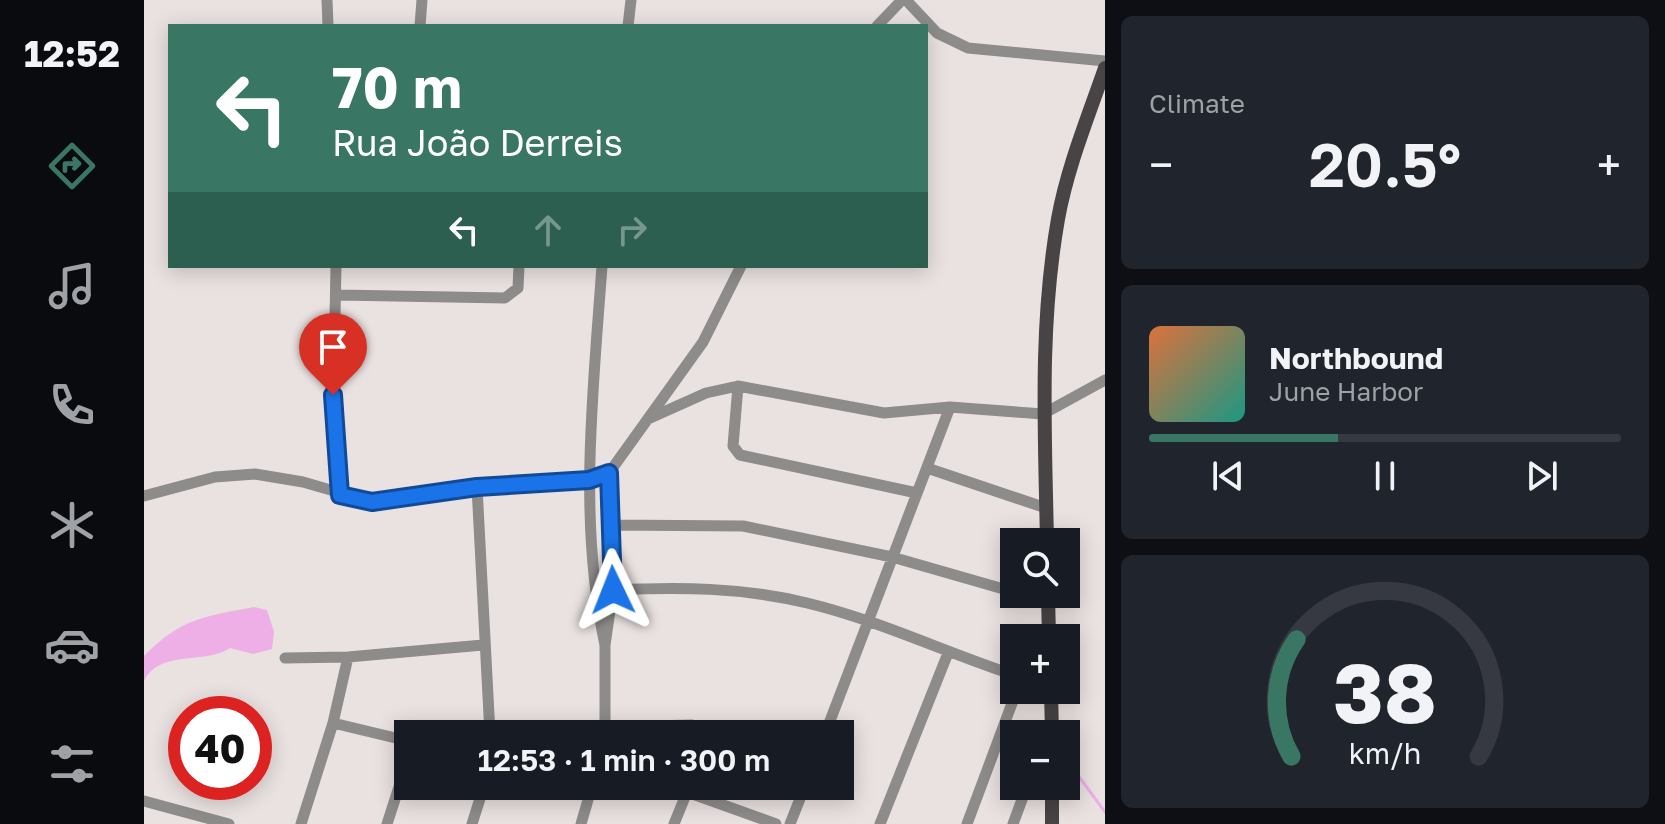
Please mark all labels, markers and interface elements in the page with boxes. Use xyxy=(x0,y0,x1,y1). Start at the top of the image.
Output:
text: 12:52 xyxy=(24,32,120,75)
text: 70 m xyxy=(332,53,462,120)
icon: left xyxy=(200,56,304,160)
text: Climate xyxy=(1149,88,1245,119)
text: Rua João Derreis xyxy=(332,121,623,164)
text: 20.5° xyxy=(1309,128,1461,200)
icon: directions xyxy=(44,138,100,194)
text: − xyxy=(1149,138,1173,191)
text: + xyxy=(1597,138,1621,191)
icon: left xyxy=(442,208,486,252)
icon: ahead xyxy=(526,208,570,252)
icon: right xyxy=(610,208,654,252)
icon: music xyxy=(44,258,100,314)
pin xyxy=(299,313,367,395)
icon: arrive xyxy=(311,325,355,369)
text: Northbound xyxy=(1269,340,1443,376)
text: June Harbor xyxy=(1269,376,1423,407)
icon: phone xyxy=(44,377,100,433)
icon: previous xyxy=(1206,454,1250,498)
icon: pause xyxy=(1363,454,1407,498)
icon: next xyxy=(1520,454,1564,498)
icon: climate xyxy=(44,497,100,553)
map controls xyxy=(1000,528,1080,800)
button: search xyxy=(1000,528,1080,608)
position arrow xyxy=(571,548,655,632)
icon: car xyxy=(44,617,100,673)
button: + xyxy=(1000,624,1080,704)
text: 38 xyxy=(1333,641,1437,741)
speed limit sign: 40 xyxy=(168,696,272,800)
button: − xyxy=(1000,720,1080,800)
icon: filters xyxy=(44,736,100,792)
text: km/h xyxy=(1349,737,1421,771)
text: 12:53 · 1 min · 300 m xyxy=(478,742,770,778)

